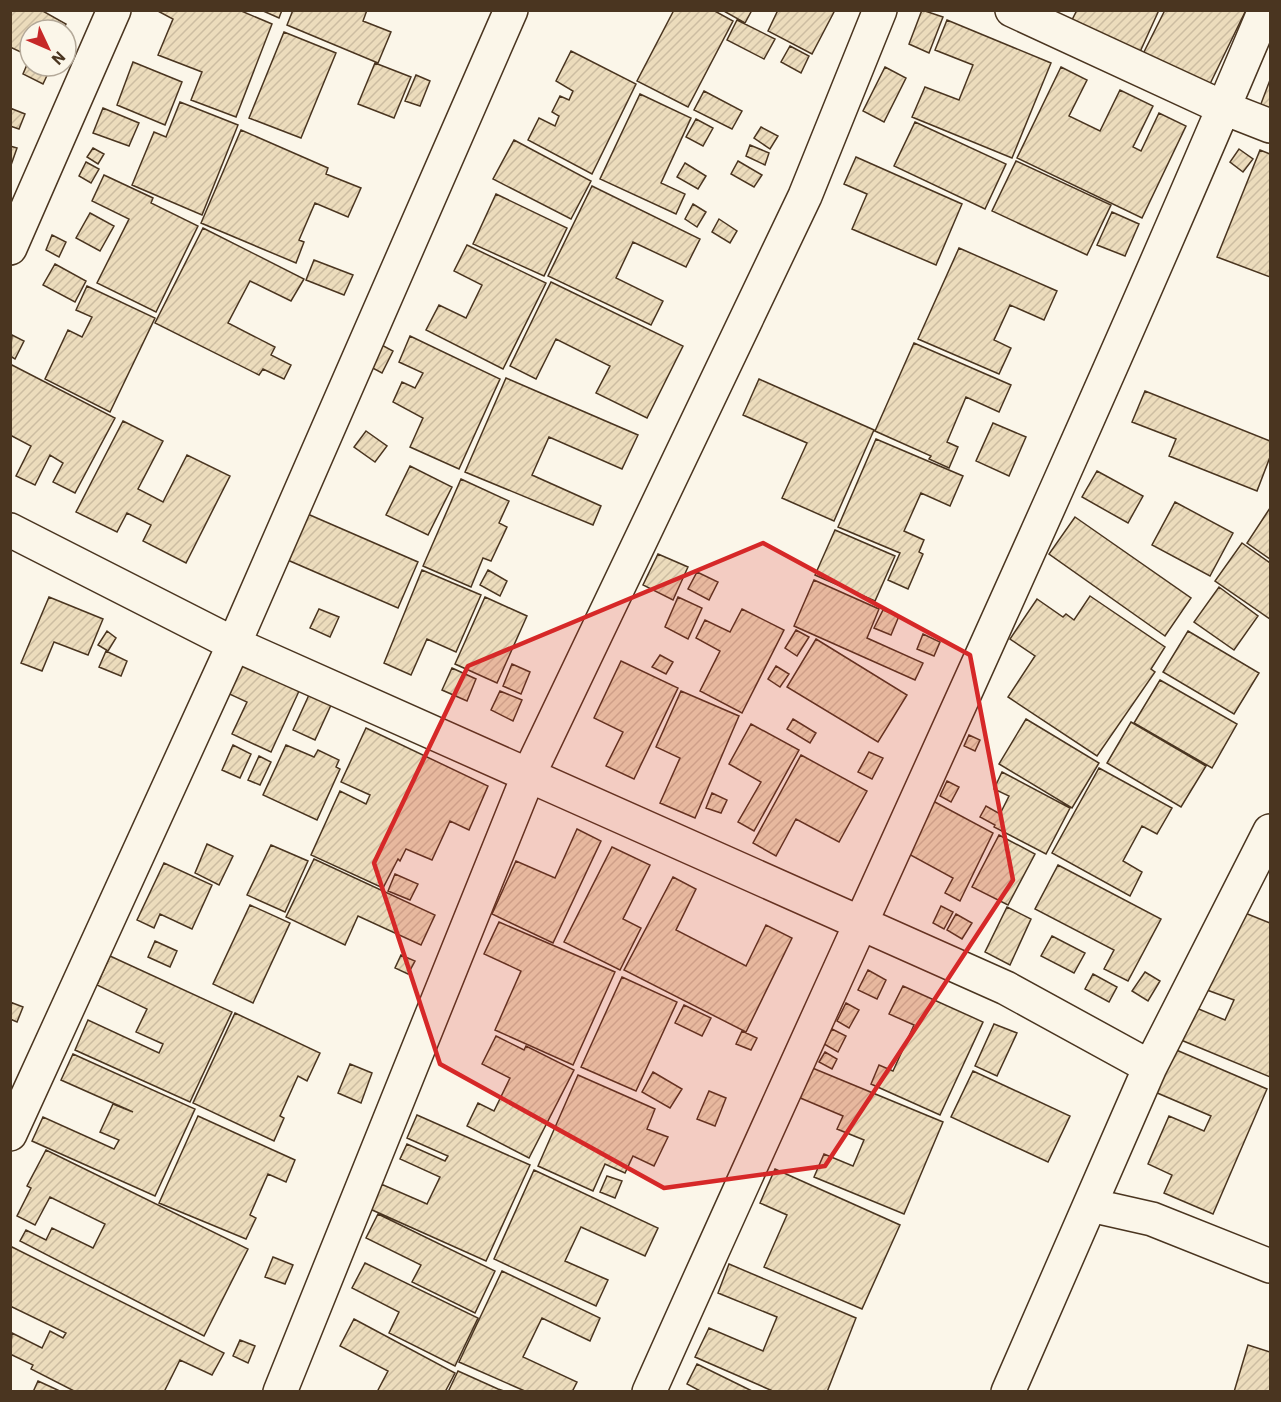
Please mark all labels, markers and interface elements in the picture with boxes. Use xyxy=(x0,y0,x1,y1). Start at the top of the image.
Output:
north arrow xyxy=(18,18,78,78)
text: N xyxy=(48,47,70,70)

